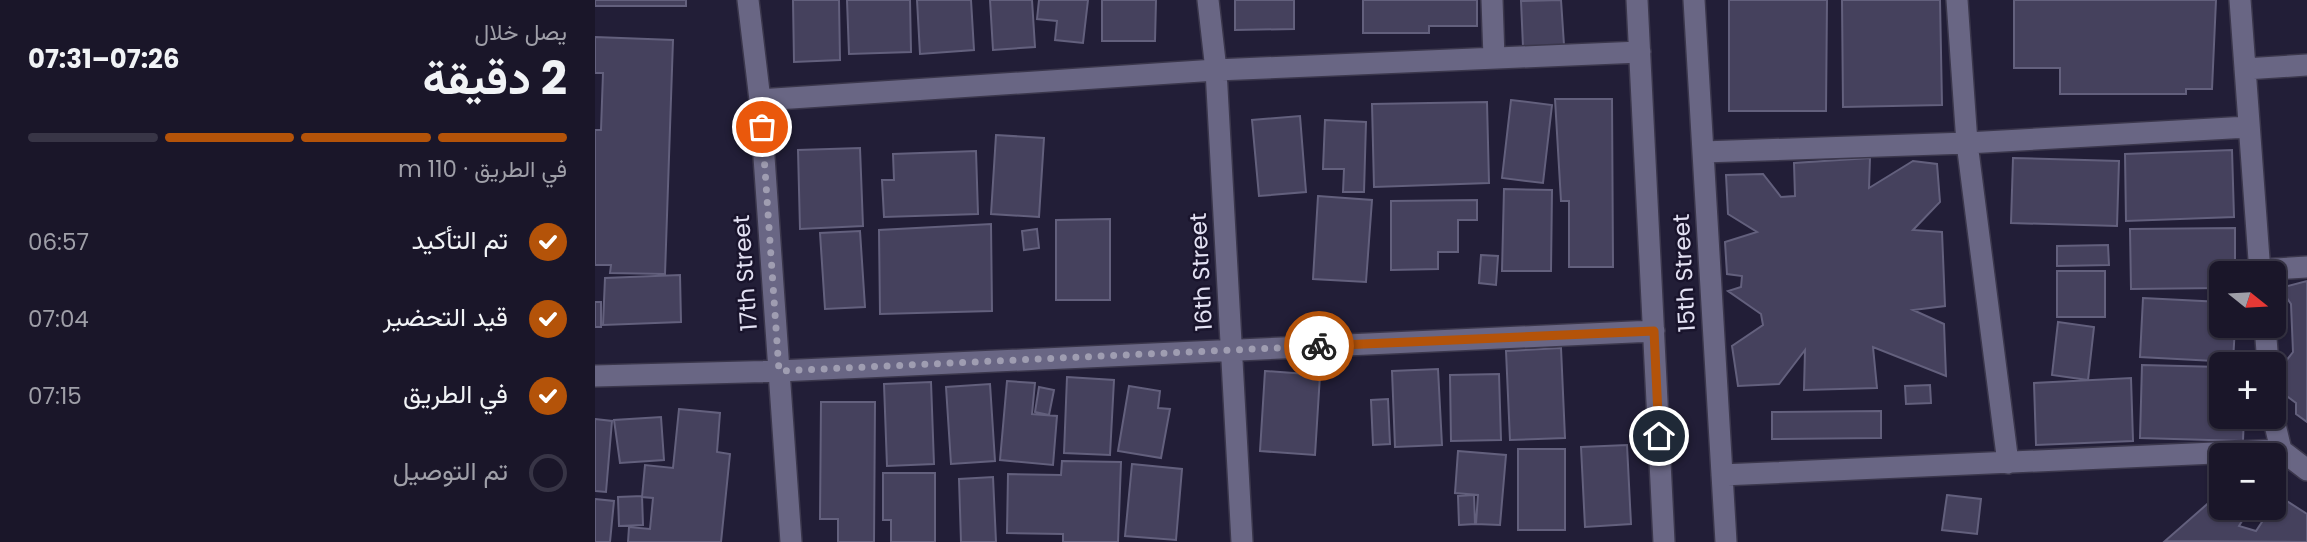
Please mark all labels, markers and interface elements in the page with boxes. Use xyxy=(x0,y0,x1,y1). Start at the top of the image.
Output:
text: يصل خلال xyxy=(475,16,567,48)
text: 07:26–07:31 xyxy=(28,41,180,77)
text: 2 دقيقة xyxy=(423,46,567,110)
pin xyxy=(732,97,792,157)
icon: bag xyxy=(743,108,781,146)
text: في الطريق · 110 m xyxy=(398,153,567,185)
street label: 16th Street xyxy=(1182,212,1220,332)
street label: 15th Street xyxy=(1665,213,1703,333)
street label: 17th Street xyxy=(725,214,765,332)
text: تم التأكيد xyxy=(412,222,508,258)
icon: check xyxy=(529,223,567,261)
text: 06:57 xyxy=(28,226,89,258)
north arrow xyxy=(2209,261,2285,338)
map controls xyxy=(2209,261,2286,520)
text: قيد التحضير xyxy=(383,299,508,335)
icon: check xyxy=(529,300,567,338)
text: 07:04 xyxy=(28,303,89,335)
courier xyxy=(1284,311,1354,381)
icon: bike xyxy=(1300,327,1338,365)
button: + xyxy=(2209,352,2286,429)
text: في الطريق xyxy=(403,376,508,412)
icon: check xyxy=(529,377,567,415)
text: 07:15 xyxy=(28,380,82,412)
pin xyxy=(1629,406,1689,466)
icon: home xyxy=(1640,417,1678,455)
button: − xyxy=(2209,443,2286,520)
text: تم التوصيل xyxy=(393,453,508,489)

